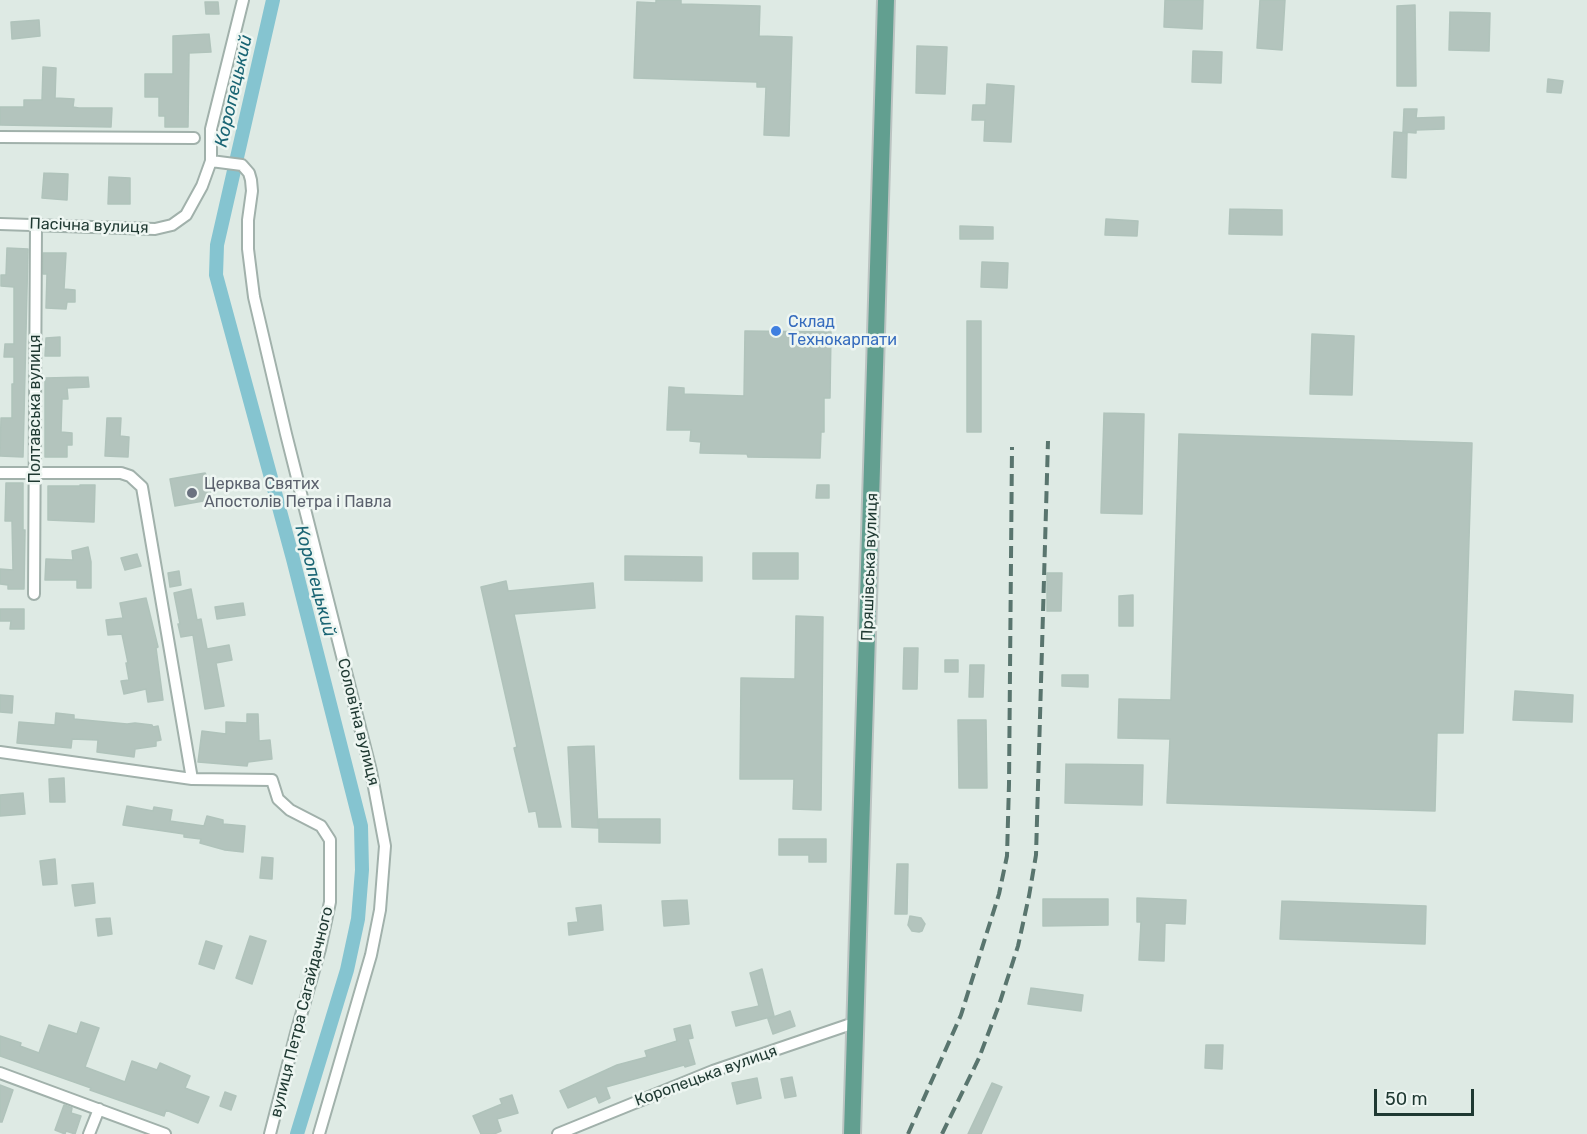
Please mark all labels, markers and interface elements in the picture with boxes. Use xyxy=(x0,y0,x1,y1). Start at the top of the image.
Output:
water label: Коропецький xyxy=(211,33,257,149)
street label: Пасічна вулиця xyxy=(29,214,149,238)
place label: Склад Технокарпати xyxy=(788,312,897,350)
marker: Склад Технокарпати xyxy=(769,324,783,338)
street label: Полтавська вулиця xyxy=(25,335,45,483)
place label: Церква Святих Апостолів Петра і Павла xyxy=(204,474,391,512)
marker: Церква Святих Апостолів Петра і Павла xyxy=(185,486,199,500)
street label: Пряшівська вулиця xyxy=(858,493,882,641)
water label: Коропецький xyxy=(290,523,340,639)
street label: Соловʼїна вулиця xyxy=(333,656,383,788)
street label: вулиця Петра Сагайдачного xyxy=(266,905,338,1119)
street label: Коропецька вулиця xyxy=(632,1041,780,1111)
scale bar xyxy=(1377,1077,1478,1115)
text: 50 m xyxy=(1385,1088,1428,1110)

